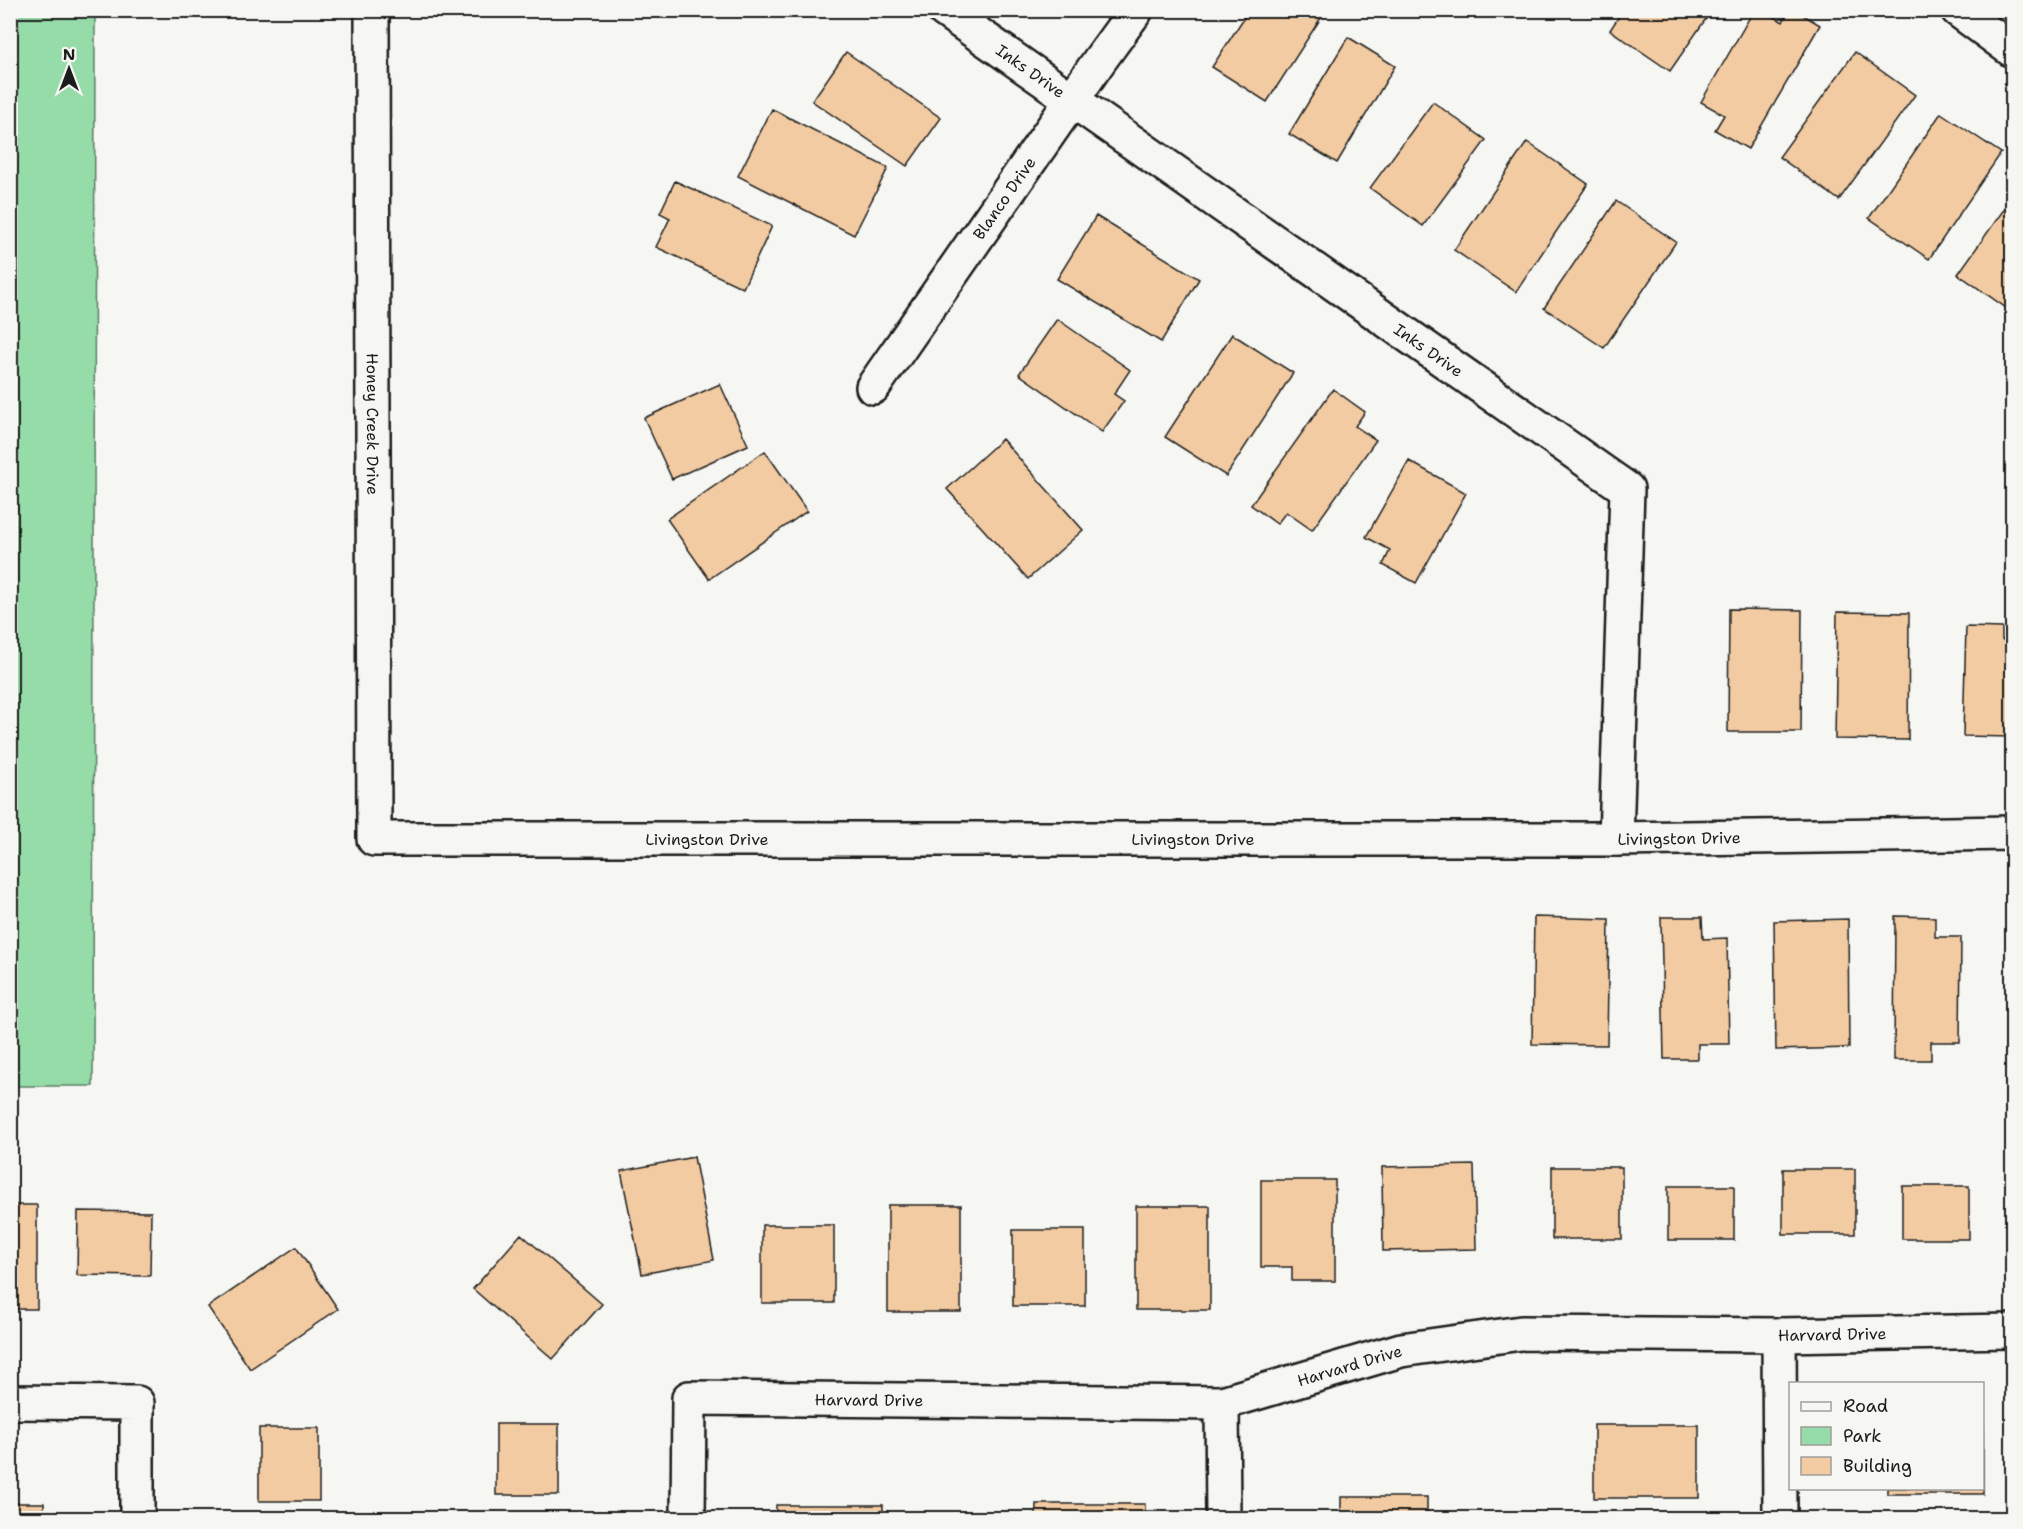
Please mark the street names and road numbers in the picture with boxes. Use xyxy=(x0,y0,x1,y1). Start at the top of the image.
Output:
street label: Inks Drive xyxy=(992,40,1069,103)
street label: Blanco Drive xyxy=(968,153,1041,244)
street label: Inks Drive xyxy=(1390,319,1467,382)
street label: Honey Creek Drive xyxy=(362,353,383,495)
street label: Livingston Drive xyxy=(1617,827,1741,850)
street label: Livingston Drive xyxy=(645,829,769,850)
street label: Livingston Drive xyxy=(1131,829,1255,850)
street label: Harvard Drive xyxy=(1778,1323,1887,1346)
street label: Harvard Drive xyxy=(1295,1340,1405,1391)
street label: Harvard Drive xyxy=(815,1389,923,1411)

